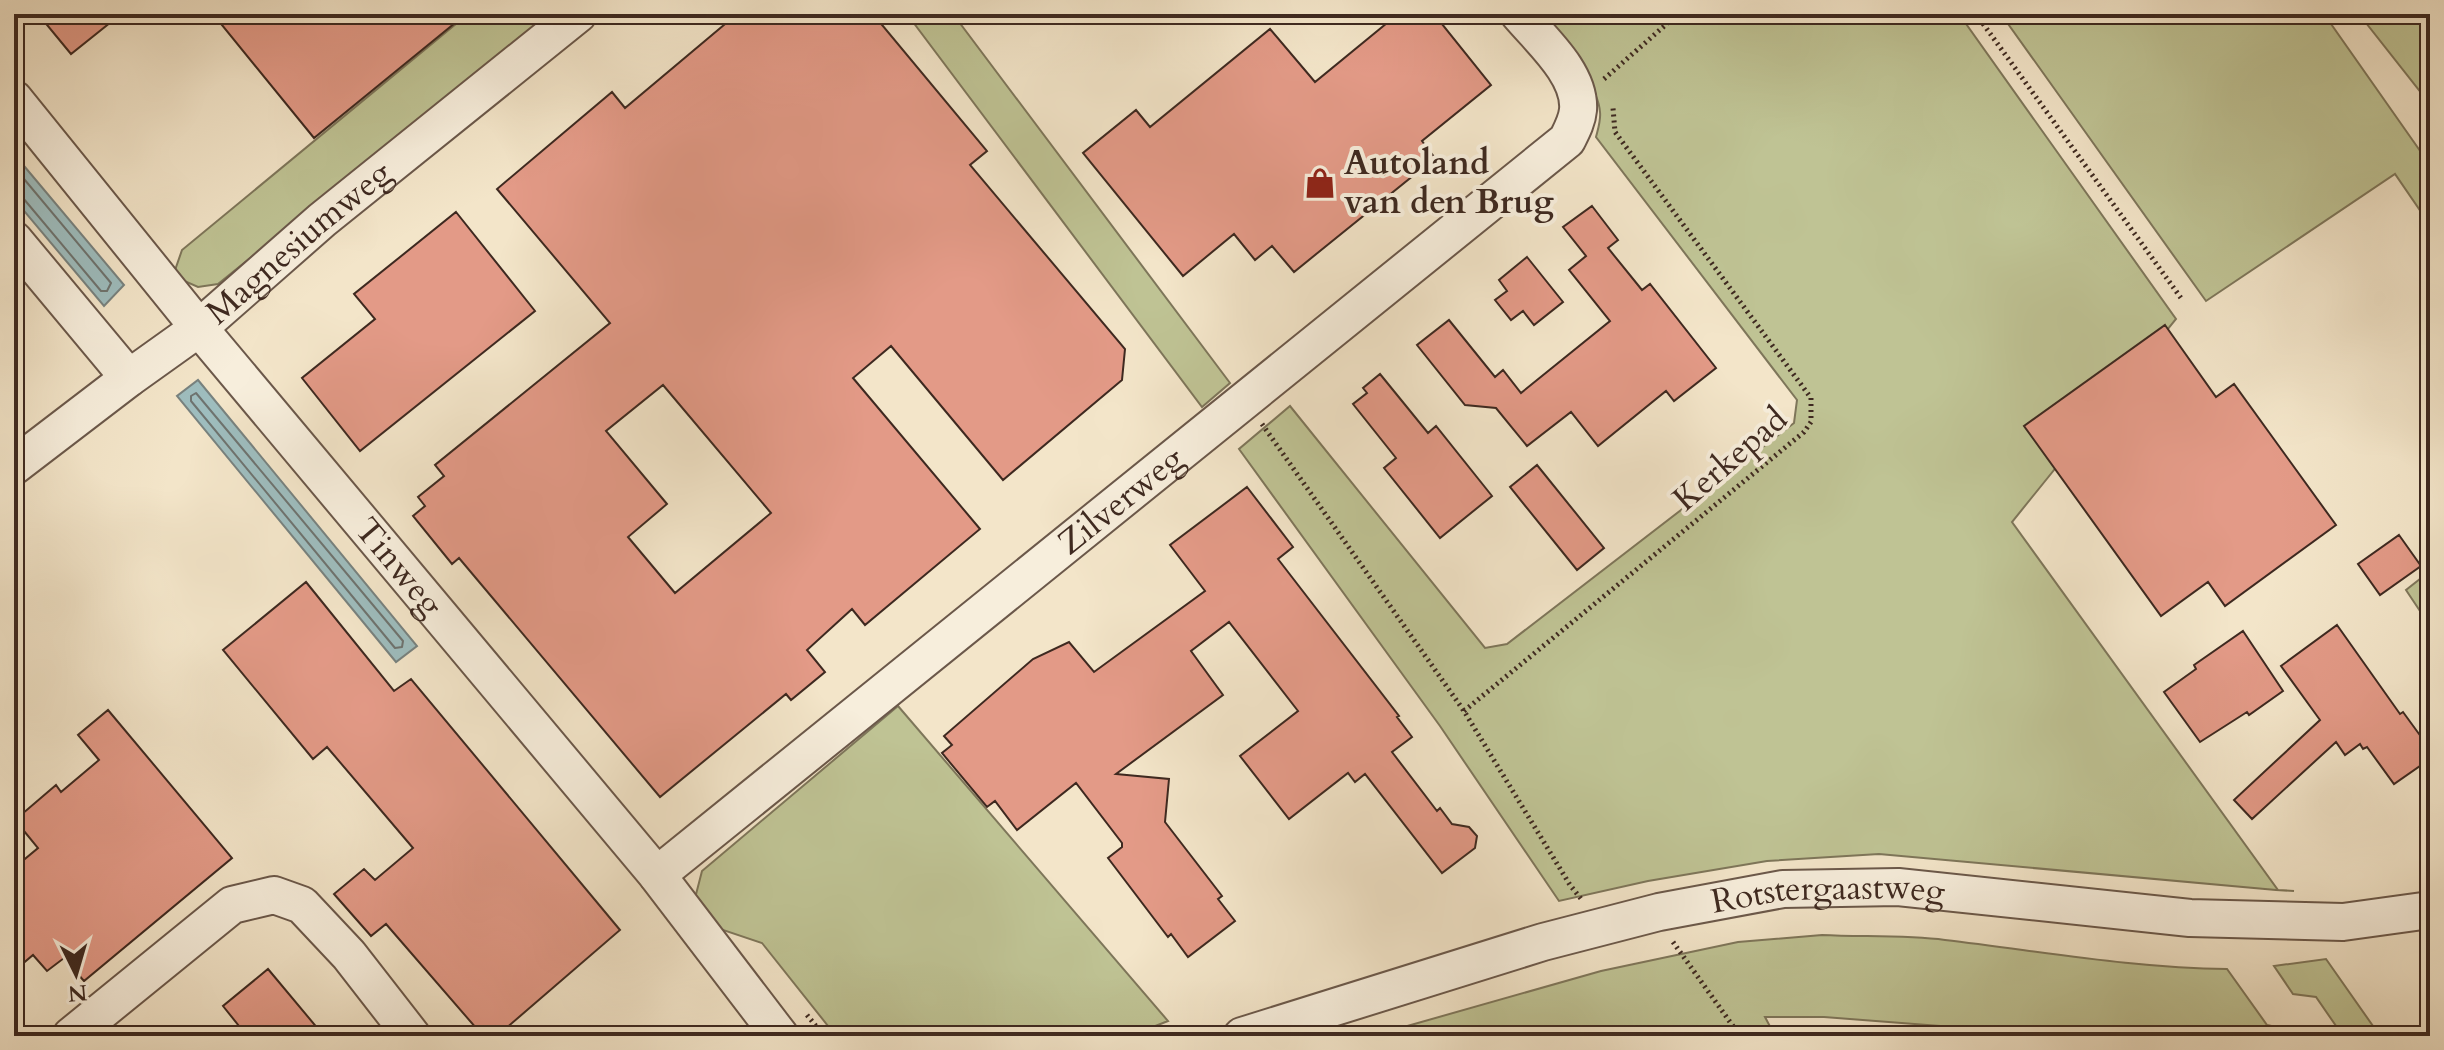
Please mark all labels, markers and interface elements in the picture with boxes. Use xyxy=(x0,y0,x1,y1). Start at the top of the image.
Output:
place label: Autoland van den Brug xyxy=(1344,140,1554,225)
street label: Magnesiumweg xyxy=(196,150,401,335)
shop icon: Autoland van den Brug xyxy=(1303,166,1337,200)
street label: Kerkepad xyxy=(1663,396,1797,522)
street label: Zilverweg xyxy=(1048,436,1193,565)
street label: Tinweg xyxy=(344,508,454,626)
street label: Rotstergaastweg xyxy=(1707,864,1947,925)
north arrow xyxy=(36,934,116,1014)
text: N xyxy=(67,977,88,1009)

